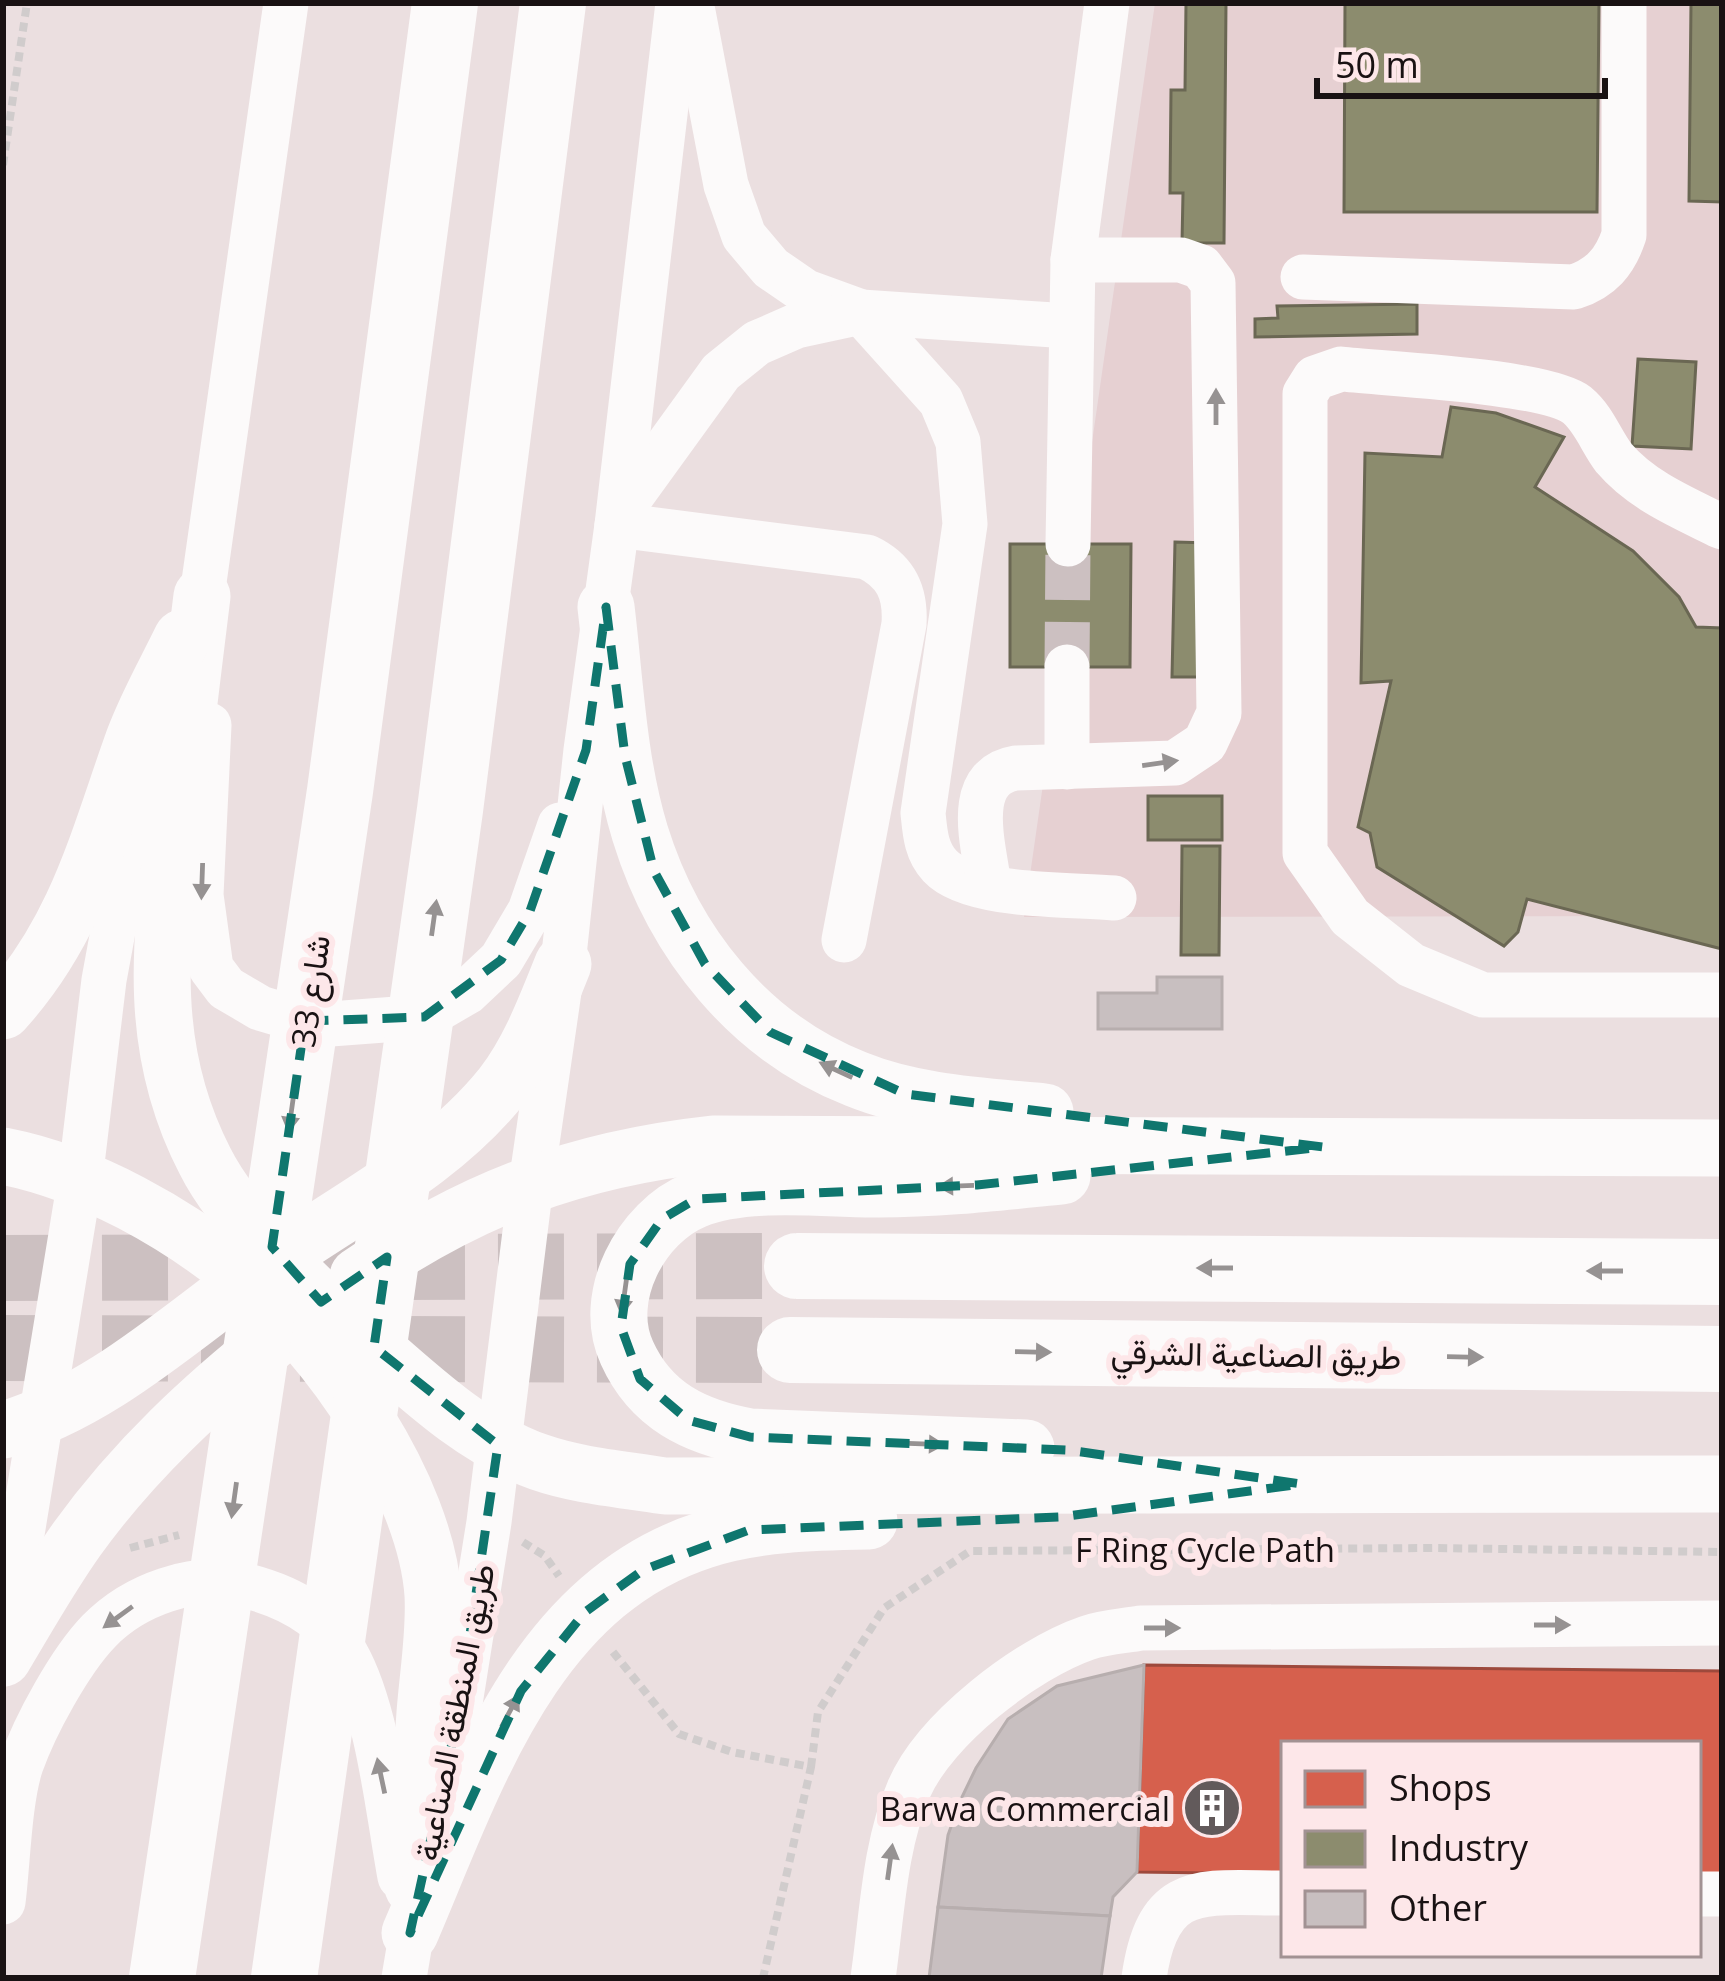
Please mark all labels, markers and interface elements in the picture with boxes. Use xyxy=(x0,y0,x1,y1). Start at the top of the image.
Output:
scale bar xyxy=(1317,24,1605,98)
text: 50 m xyxy=(1335,40,1419,89)
one-way arrow xyxy=(1206,387,1226,425)
one-way arrow xyxy=(1142,753,1180,772)
one-way arrow xyxy=(192,863,211,901)
one-way arrow xyxy=(425,899,444,936)
street label: شارع 33 xyxy=(280,932,341,1050)
one-way arrow xyxy=(818,1060,853,1080)
one-way arrow xyxy=(282,1096,300,1134)
one-way arrow xyxy=(936,1177,974,1196)
one-way arrow xyxy=(1195,1259,1233,1278)
one-way arrow xyxy=(1585,1261,1623,1281)
one-way arrow xyxy=(614,1279,633,1317)
street label: طريق الصناعية الشرقي xyxy=(1110,1329,1402,1384)
one-way arrow xyxy=(1015,1342,1053,1362)
one-way arrow xyxy=(1447,1347,1485,1366)
one-way arrow xyxy=(908,1435,946,1454)
one-way arrow xyxy=(224,1482,243,1519)
street label: F Ring Cycle Path xyxy=(1075,1527,1335,1572)
street label: طريق المنطقة الصناعية xyxy=(403,1560,505,1864)
one-way arrow xyxy=(102,1605,134,1628)
one-way arrow xyxy=(1534,1615,1572,1634)
one-way arrow xyxy=(1144,1618,1182,1637)
one-way arrow xyxy=(499,1694,520,1728)
legend xyxy=(1281,1741,1701,1957)
one-way arrow xyxy=(371,1757,390,1795)
text: Shops xyxy=(1389,1763,1492,1812)
building icon: Barwa Commercial xyxy=(1181,1777,1243,1839)
place label: Barwa Commercial xyxy=(880,1786,1170,1831)
text: Industry xyxy=(1389,1823,1529,1872)
one-way arrow xyxy=(881,1843,900,1880)
text: Other xyxy=(1389,1883,1487,1932)

